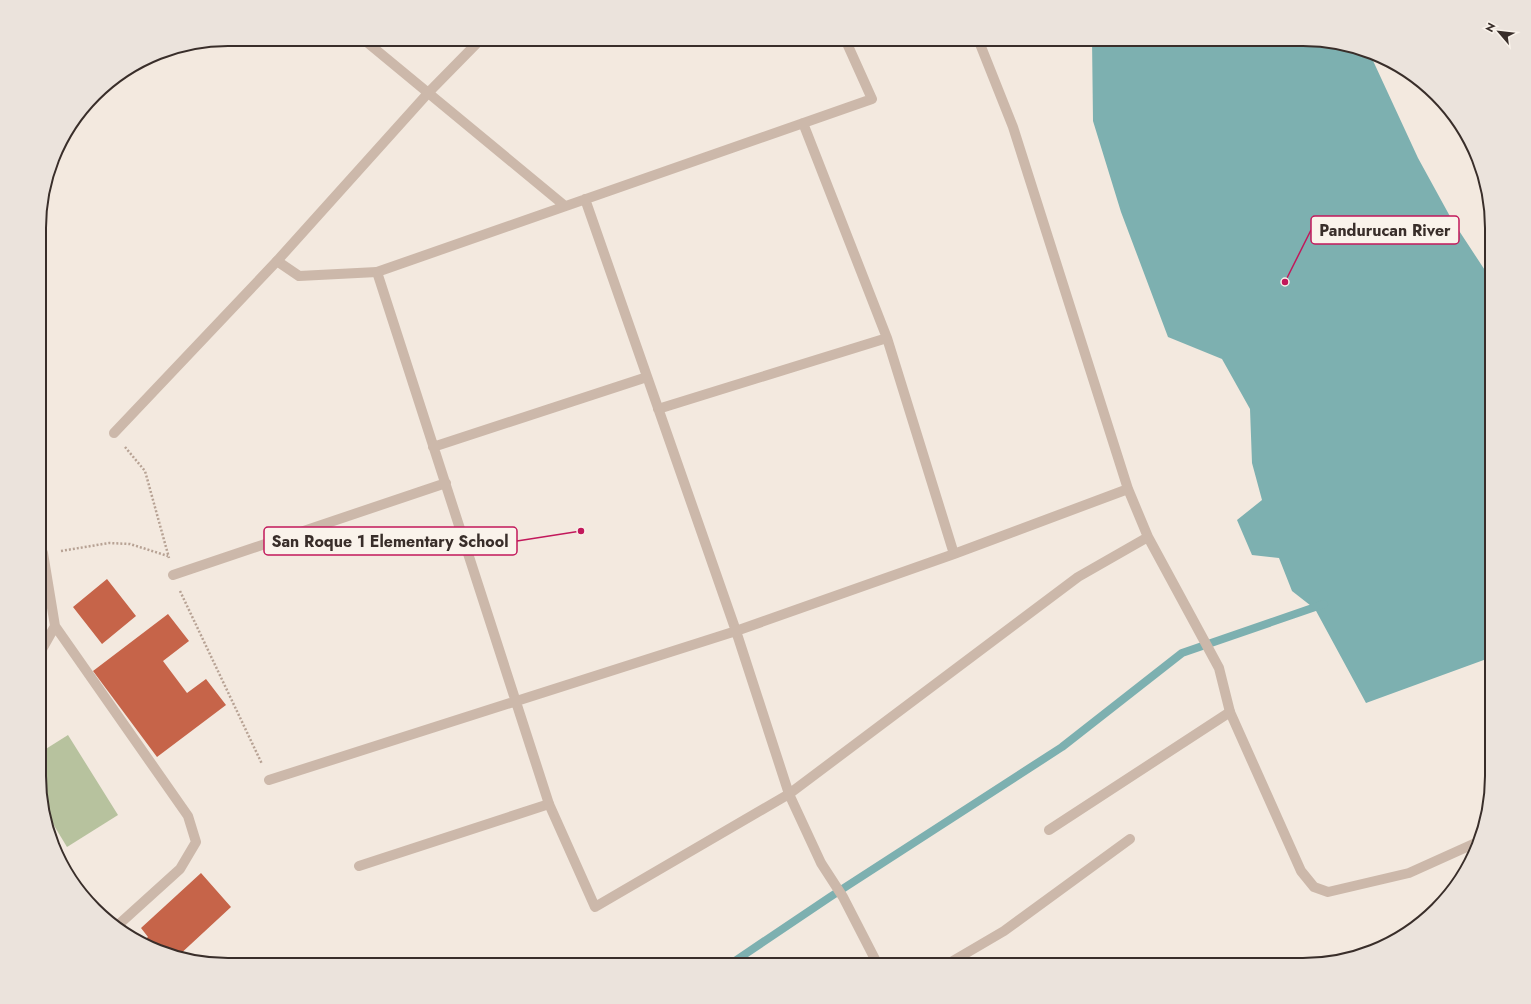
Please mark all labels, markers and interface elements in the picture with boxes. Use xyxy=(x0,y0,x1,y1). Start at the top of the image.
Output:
north arrow xyxy=(1479,12,1519,52)
text: N xyxy=(1481,20,1499,35)
callout: Pandurucan River xyxy=(1311,216,1459,244)
text: Pandurucan River xyxy=(1319,219,1451,242)
callout: San Roque 1 Elementary School xyxy=(264,527,517,555)
text: San Roque 1 Elementary School xyxy=(271,530,509,553)

